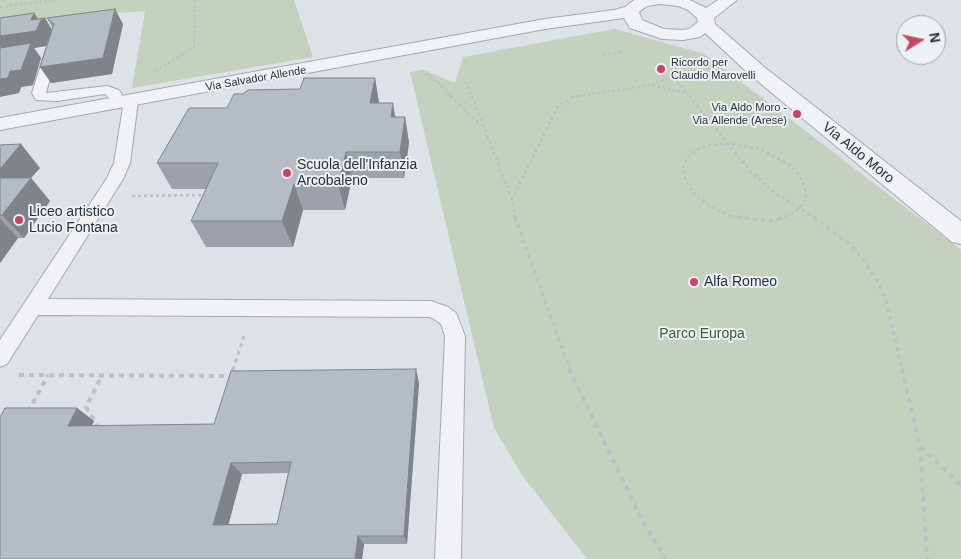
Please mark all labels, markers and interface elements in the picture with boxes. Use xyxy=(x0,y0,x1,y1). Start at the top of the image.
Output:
north arrow xyxy=(896,15,946,65)
text: N xyxy=(926,31,944,44)
place label: Ricordo per Claudio Marovelli xyxy=(671,56,755,82)
marker: Ricordo per Claudio Marovelli xyxy=(655,63,667,75)
street label: Via Salvador Allende xyxy=(205,64,307,94)
place label: Via Aldo Moro - Via Allende (Arese) xyxy=(692,101,787,127)
marker: Via Aldo Moro - Via Allende (Arese) xyxy=(791,108,803,120)
street label: Via Aldo Moro xyxy=(819,119,897,187)
place label: Scuola dell'Infanzia Arcobaleno xyxy=(297,157,417,190)
marker: Scuola dell'Infanzia Arcobaleno xyxy=(281,167,293,179)
place label: Liceo artistico Lucio Fontana xyxy=(29,204,118,236)
marker: Liceo artistico Lucio Fontana xyxy=(13,214,25,226)
place label: Alfa Romeo xyxy=(704,274,777,290)
marker: Alfa Romeo xyxy=(688,276,700,288)
park label: Parco Europa xyxy=(659,326,745,342)

